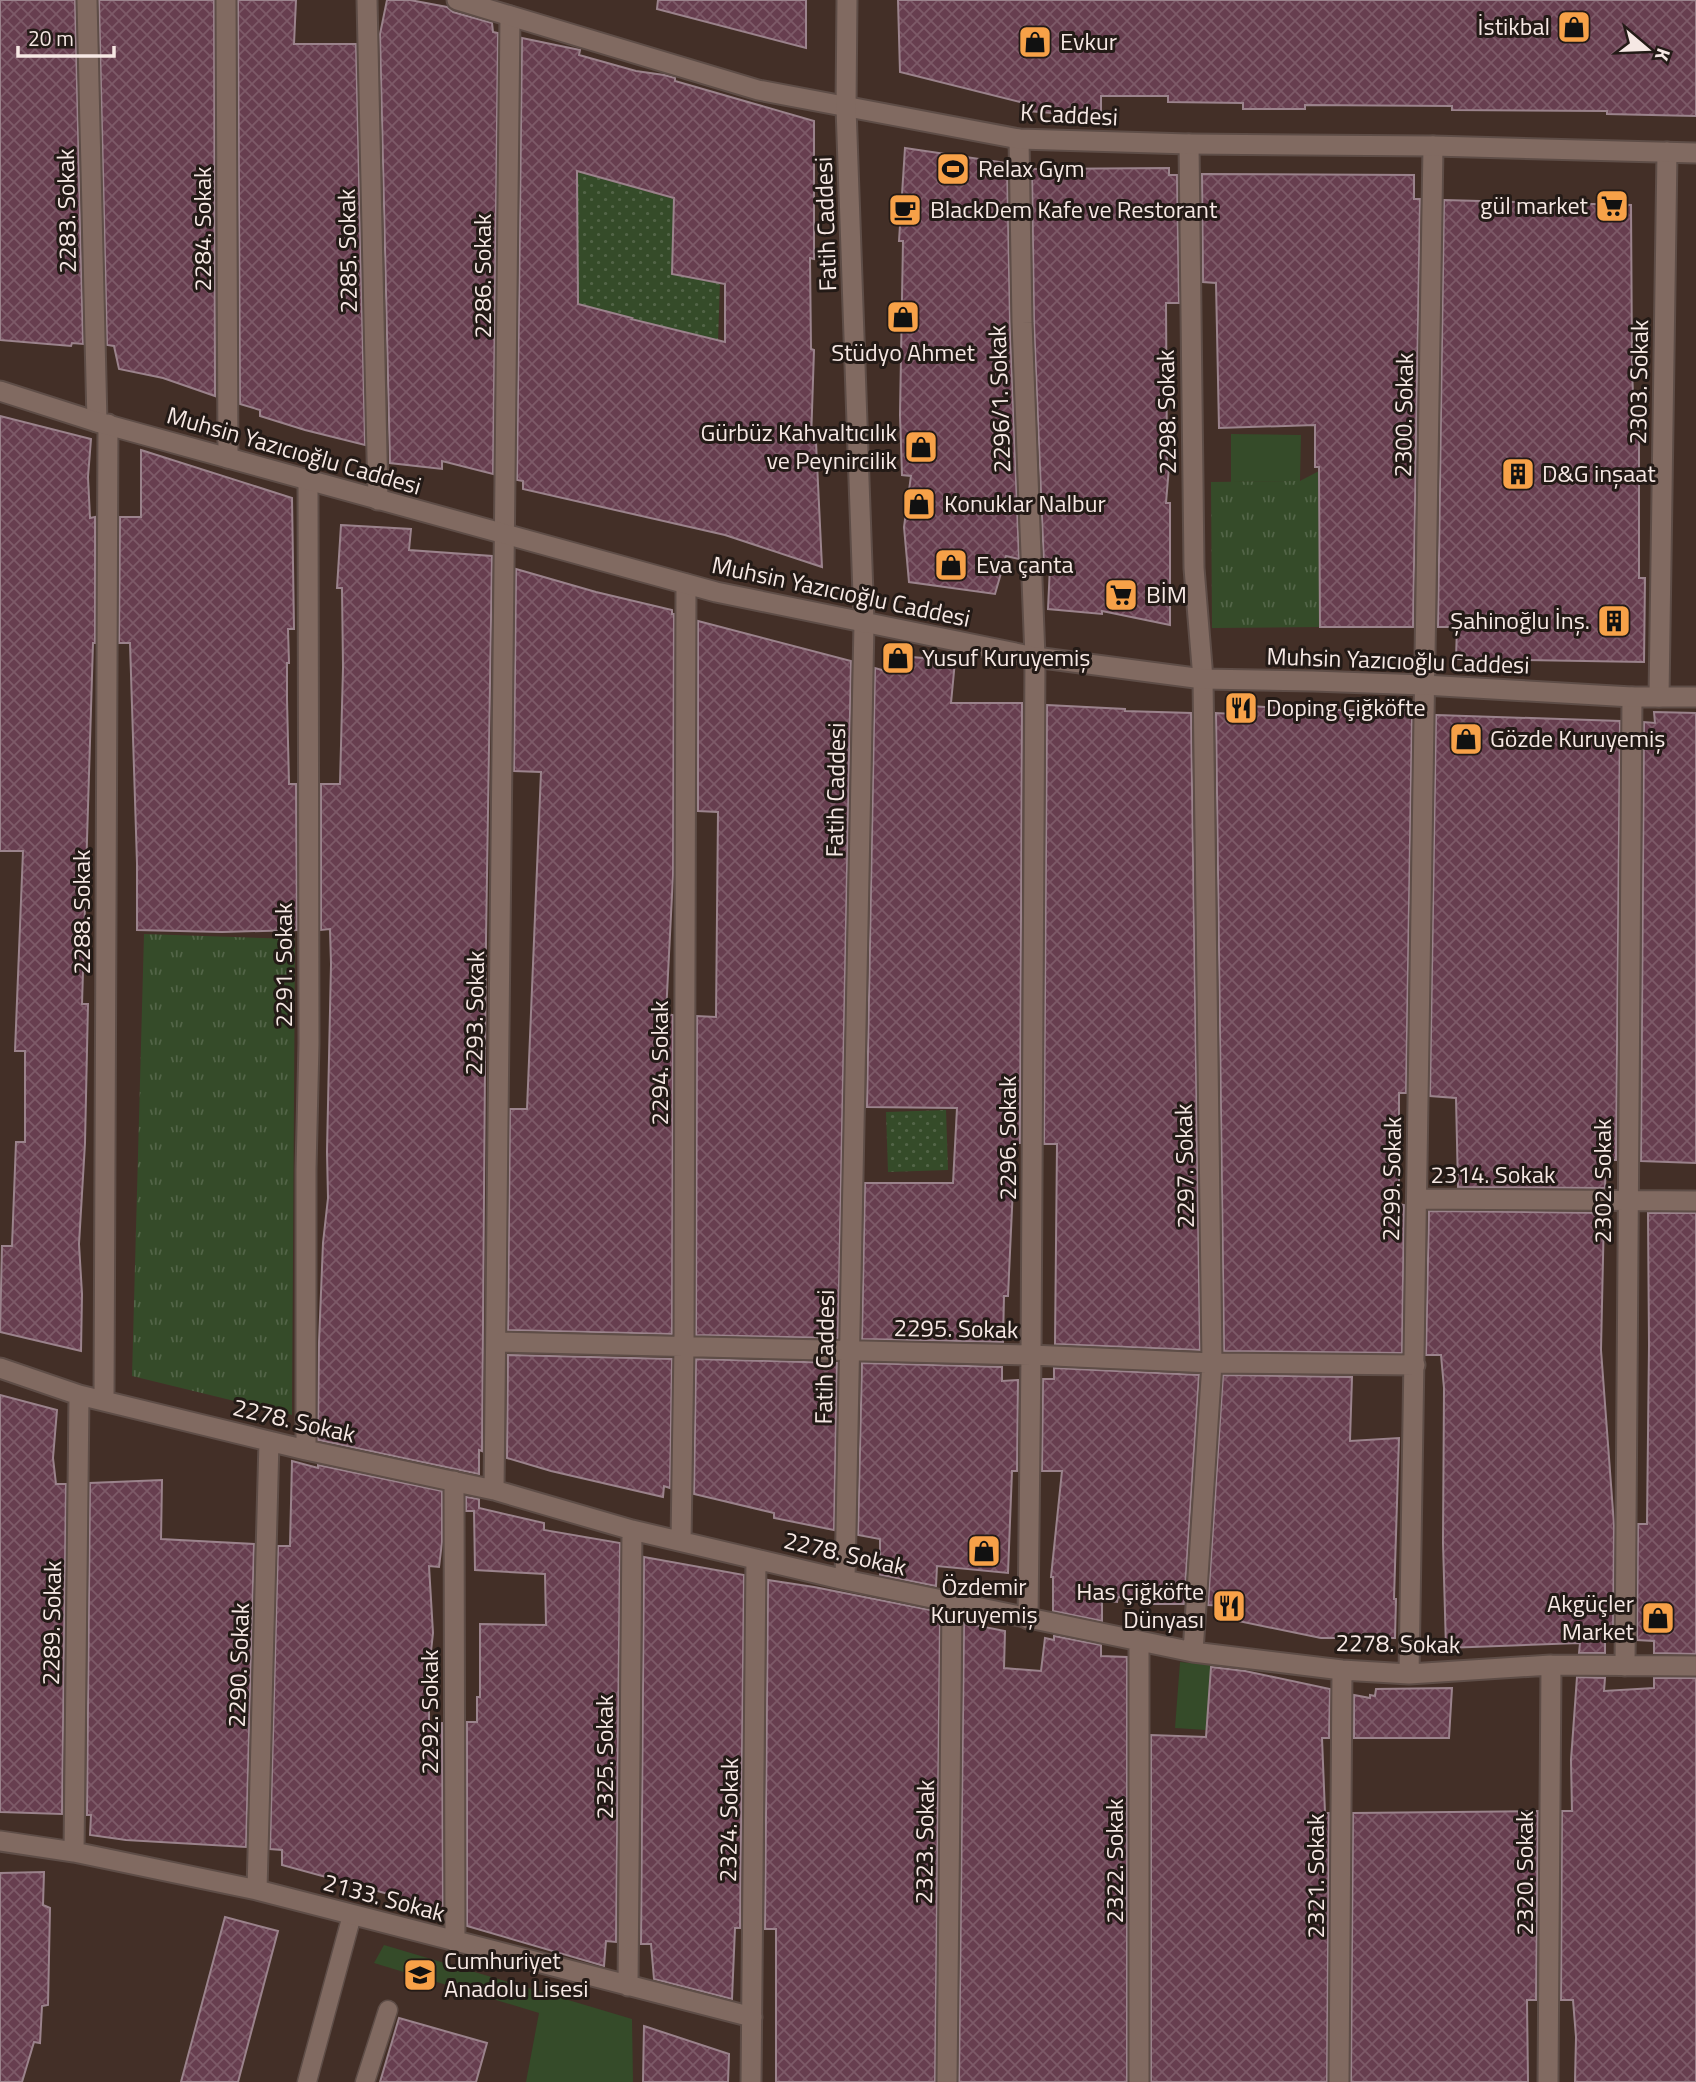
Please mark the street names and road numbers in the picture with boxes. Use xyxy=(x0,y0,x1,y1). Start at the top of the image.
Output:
street label: K Caddesi xyxy=(1019,93,1119,135)
street label: 2283. Sokak xyxy=(47,148,85,274)
street label: Fatih Caddesi xyxy=(805,156,845,292)
street label: 2284. Sokak xyxy=(184,166,220,291)
street label: 2285. Sokak xyxy=(328,188,366,314)
street label: 2286. Sokak xyxy=(464,213,500,338)
street label: 2303. Sokak xyxy=(1619,319,1657,445)
street label: 2296/1. Sokak xyxy=(978,324,1020,474)
street label: 2298. Sokak xyxy=(1147,349,1185,475)
street label: 2300. Sokak xyxy=(1384,352,1422,478)
street label: Muhsin Yazıcıoğlu Caddesi xyxy=(163,396,426,504)
street label: Muhsin Yazıcıoğlu Caddesi xyxy=(709,546,974,636)
street label: Muhsin Yazıcıoğlu Caddesi xyxy=(1266,637,1530,683)
street label: Fatih Caddesi xyxy=(816,722,854,858)
street label: 2288. Sokak xyxy=(63,849,99,974)
street label: 2291. Sokak xyxy=(265,902,301,1027)
street label: 2293. Sokak xyxy=(455,950,493,1076)
street label: 2294. Sokak xyxy=(641,1000,677,1125)
street label: 2296. Sokak xyxy=(989,1075,1025,1200)
street label: 2297. Sokak xyxy=(1165,1103,1203,1229)
street label: 2299. Sokak xyxy=(1372,1116,1410,1242)
street label: 2302. Sokak xyxy=(1584,1118,1620,1243)
street label: 2314. Sokak xyxy=(1431,1156,1556,1192)
street label: Fatih Caddesi xyxy=(805,1289,843,1425)
street label: 2295. Sokak xyxy=(893,1309,1019,1347)
street label: 2278. Sokak xyxy=(229,1388,360,1452)
street label: 2278. Sokak xyxy=(780,1521,911,1585)
street label: 2289. Sokak xyxy=(32,1560,70,1686)
street label: 2290. Sokak xyxy=(218,1601,258,1728)
street label: 2278. Sokak xyxy=(1335,1624,1461,1662)
street label: 2292. Sokak xyxy=(411,1649,447,1774)
street label: 2325. Sokak xyxy=(586,1694,622,1819)
street label: 2324. Sokak xyxy=(709,1757,747,1883)
street label: 2323. Sokak xyxy=(905,1779,943,1905)
street label: 2322. Sokak xyxy=(1096,1798,1132,1923)
street label: 2320. Sokak xyxy=(1506,1810,1542,1935)
street label: 2321. Sokak xyxy=(1297,1813,1333,1938)
street label: 2133. Sokak xyxy=(319,1863,450,1931)

